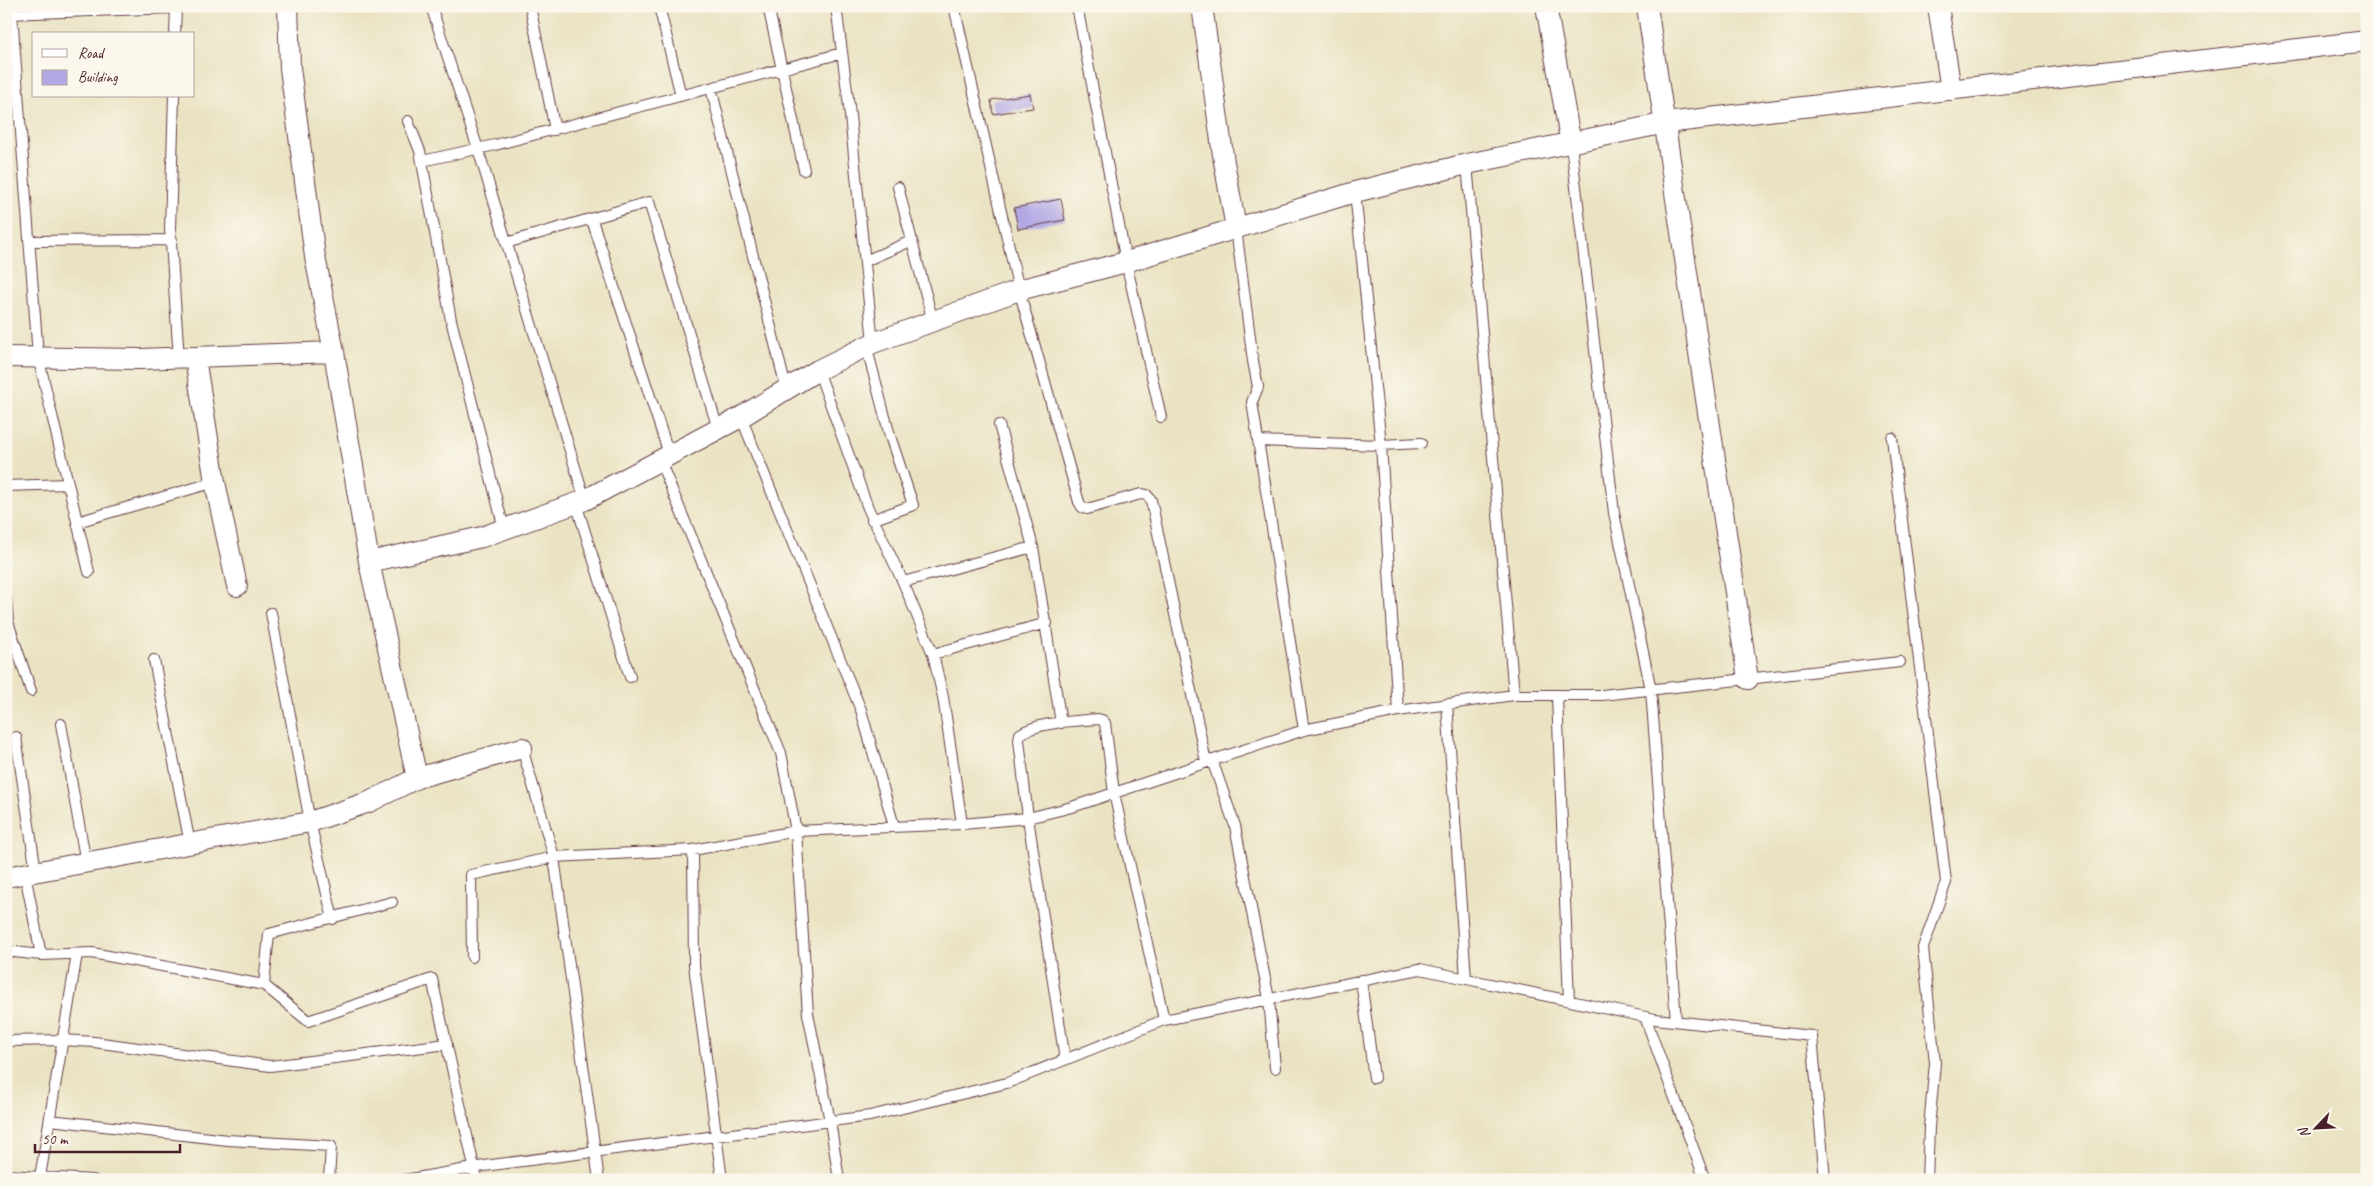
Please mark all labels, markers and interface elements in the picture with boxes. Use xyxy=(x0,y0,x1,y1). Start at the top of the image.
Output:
legend xyxy=(32,32,195,98)
text: Road xyxy=(78,44,105,63)
text: Building xyxy=(78,68,118,87)
north arrow xyxy=(2290,1104,2340,1154)
scale bar xyxy=(35,1121,180,1153)
text: N xyxy=(2294,1124,2314,1141)
text: 50 m xyxy=(42,1130,69,1149)

